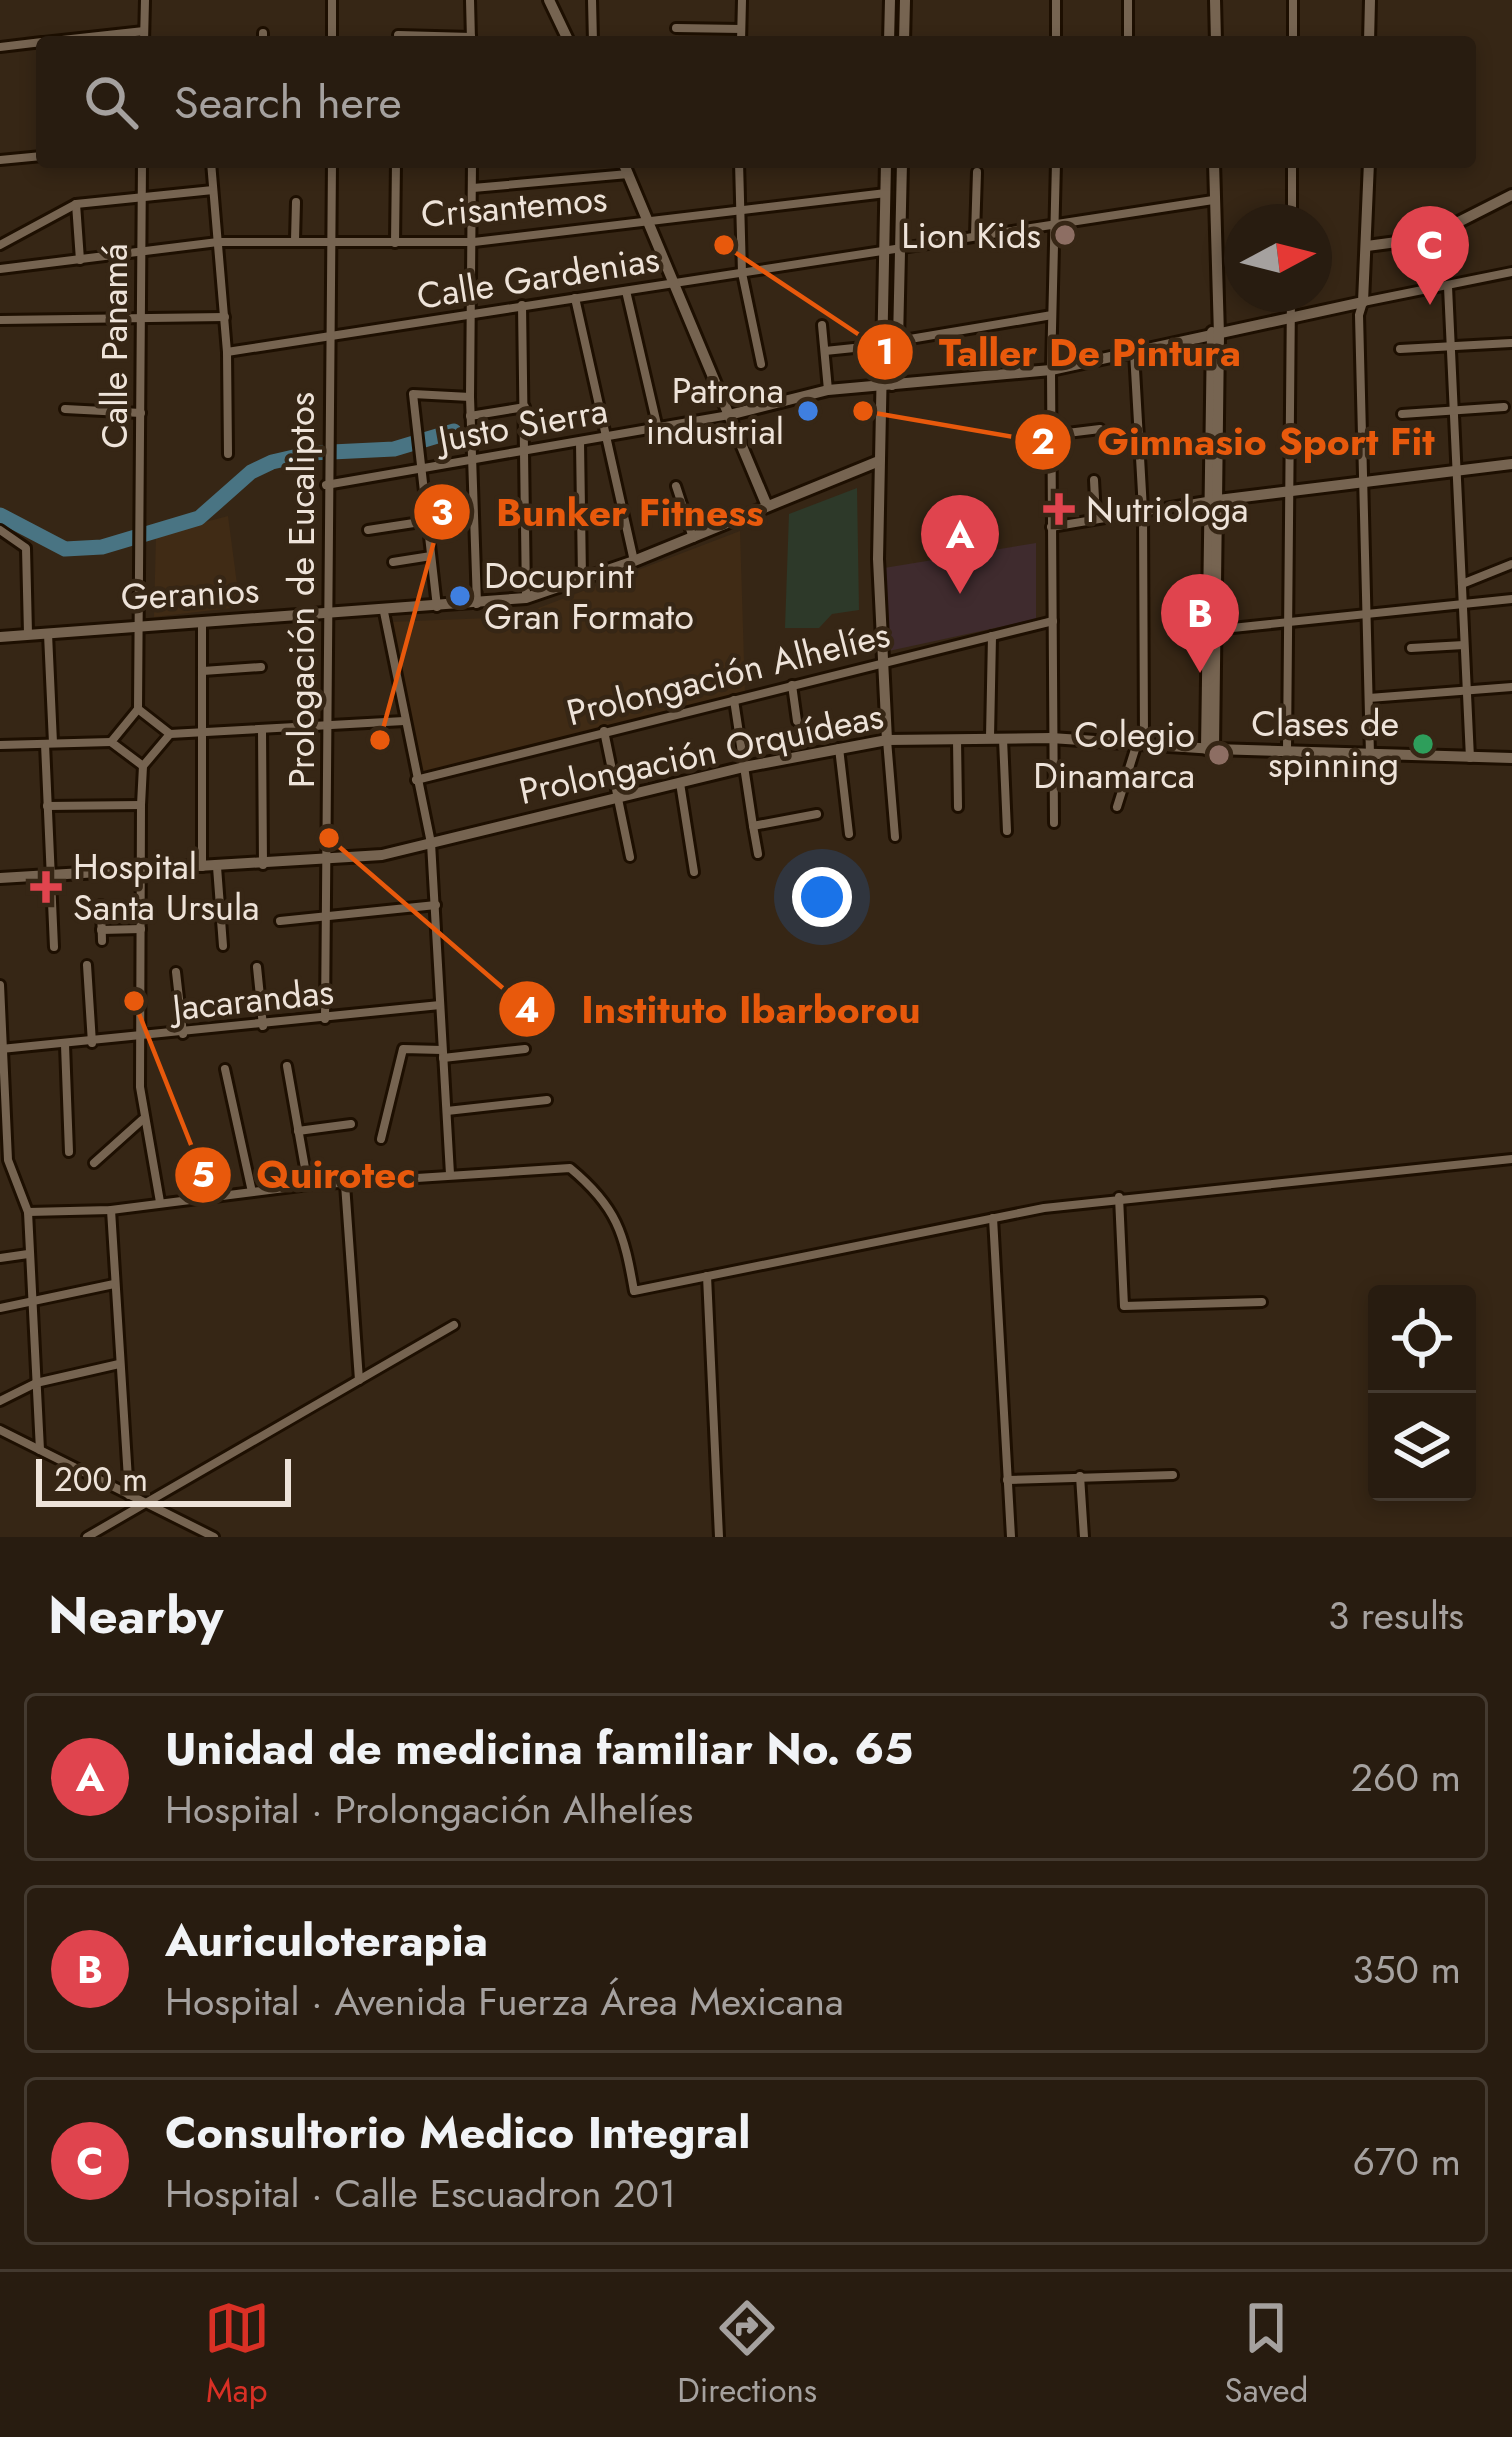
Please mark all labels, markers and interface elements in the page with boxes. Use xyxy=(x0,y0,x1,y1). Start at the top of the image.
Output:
search box xyxy=(36,36,1476,168)
icon: search xyxy=(78,69,144,135)
text: Search here xyxy=(174,70,402,135)
street label: Crisantemos xyxy=(419,172,609,240)
north arrow xyxy=(1224,204,1332,312)
pin: C xyxy=(1391,206,1469,305)
place label: Lion Kids xyxy=(901,209,1041,261)
marker: Lion Kids xyxy=(1052,222,1078,248)
street label: Calle Gardenias xyxy=(413,232,663,322)
street label: Calle Panamá xyxy=(88,243,140,449)
callout: Taller De Pintura xyxy=(855,314,1265,389)
text: Taller De Pintura xyxy=(939,324,1241,381)
text: 1 xyxy=(876,325,894,377)
place label: Patrona industrial xyxy=(646,364,784,457)
street label: Justo Sierra xyxy=(430,384,612,465)
street label: Prologación de Eucaliptos xyxy=(275,392,327,788)
marker: Patrona industrial xyxy=(795,398,821,424)
callout: Gimnasio Sport Fit xyxy=(1013,404,1459,479)
text: Gimnasio Sport Fit xyxy=(1097,413,1435,470)
text: 2 xyxy=(1031,415,1055,467)
callout: Bunker Fitness xyxy=(412,475,787,550)
place label: Nutriologa xyxy=(1086,483,1249,535)
text: Bunker Fitness xyxy=(496,484,764,541)
text: 3 xyxy=(431,486,453,538)
marker: Nutriologa xyxy=(1043,493,1075,525)
pin: A xyxy=(921,495,999,594)
place label: Docuprint Gran Formato xyxy=(484,549,694,642)
street label: Geranios xyxy=(119,563,261,623)
pin: B xyxy=(1161,574,1239,673)
marker: Docuprint Gran Formato xyxy=(447,583,473,609)
street label: Prolongación Alhelíes xyxy=(561,608,895,738)
street label: Prolongación Orquídeas xyxy=(514,689,888,817)
place label: Clases de spinning xyxy=(1251,697,1399,790)
place label: Colegio Dinamarca xyxy=(1033,708,1195,801)
marker: Clases de spinning xyxy=(1410,731,1436,757)
marker: Colegio Dinamarca xyxy=(1206,742,1232,768)
place label: Hospital Santa Ursula xyxy=(73,840,260,933)
your location xyxy=(792,867,852,927)
marker: Hospital Santa Ursula xyxy=(30,871,62,903)
street label: Jacarandas xyxy=(166,965,336,1034)
callout: Instituto Ibarborou xyxy=(497,972,944,1047)
text: Instituto Ibarborou xyxy=(581,981,921,1038)
text: 4 xyxy=(514,983,540,1035)
callout: Quirotec xyxy=(173,1137,440,1212)
text: Quirotec xyxy=(256,1146,416,1203)
text: 5 xyxy=(191,1148,215,1200)
map controls xyxy=(1368,1285,1476,1501)
button: locate xyxy=(1368,1285,1476,1393)
button: layers xyxy=(1368,1393,1476,1501)
scale bar xyxy=(36,1453,291,1506)
text: 200 m xyxy=(54,1456,148,1503)
text: Nearby xyxy=(48,1578,223,1652)
text: 3 results xyxy=(1328,1587,1464,1644)
text: Unidad de medicina familiar No. 65 xyxy=(165,1716,913,1781)
text: A xyxy=(76,1749,104,1806)
text: 260 m xyxy=(1351,1749,1461,1806)
text: Hospital · Prolongación Alhelíes xyxy=(165,1781,693,1838)
text: Auriculoterapia xyxy=(165,1908,488,1973)
text: B xyxy=(77,1941,103,1998)
text: 350 m xyxy=(1352,1941,1461,1998)
text: Hospital · Avenida Fuerza Área Mexicana xyxy=(165,1973,844,2030)
text: Consultorio Medico Integral xyxy=(165,2100,750,2165)
text: C xyxy=(76,2133,104,2190)
text: 670 m xyxy=(1353,2133,1461,2190)
text: Hospital · Calle Escuadron 201 xyxy=(165,2165,676,2222)
tab: Map xyxy=(204,2295,270,2414)
tab: Directions xyxy=(677,2295,817,2414)
tab: Saved xyxy=(1225,2295,1308,2414)

